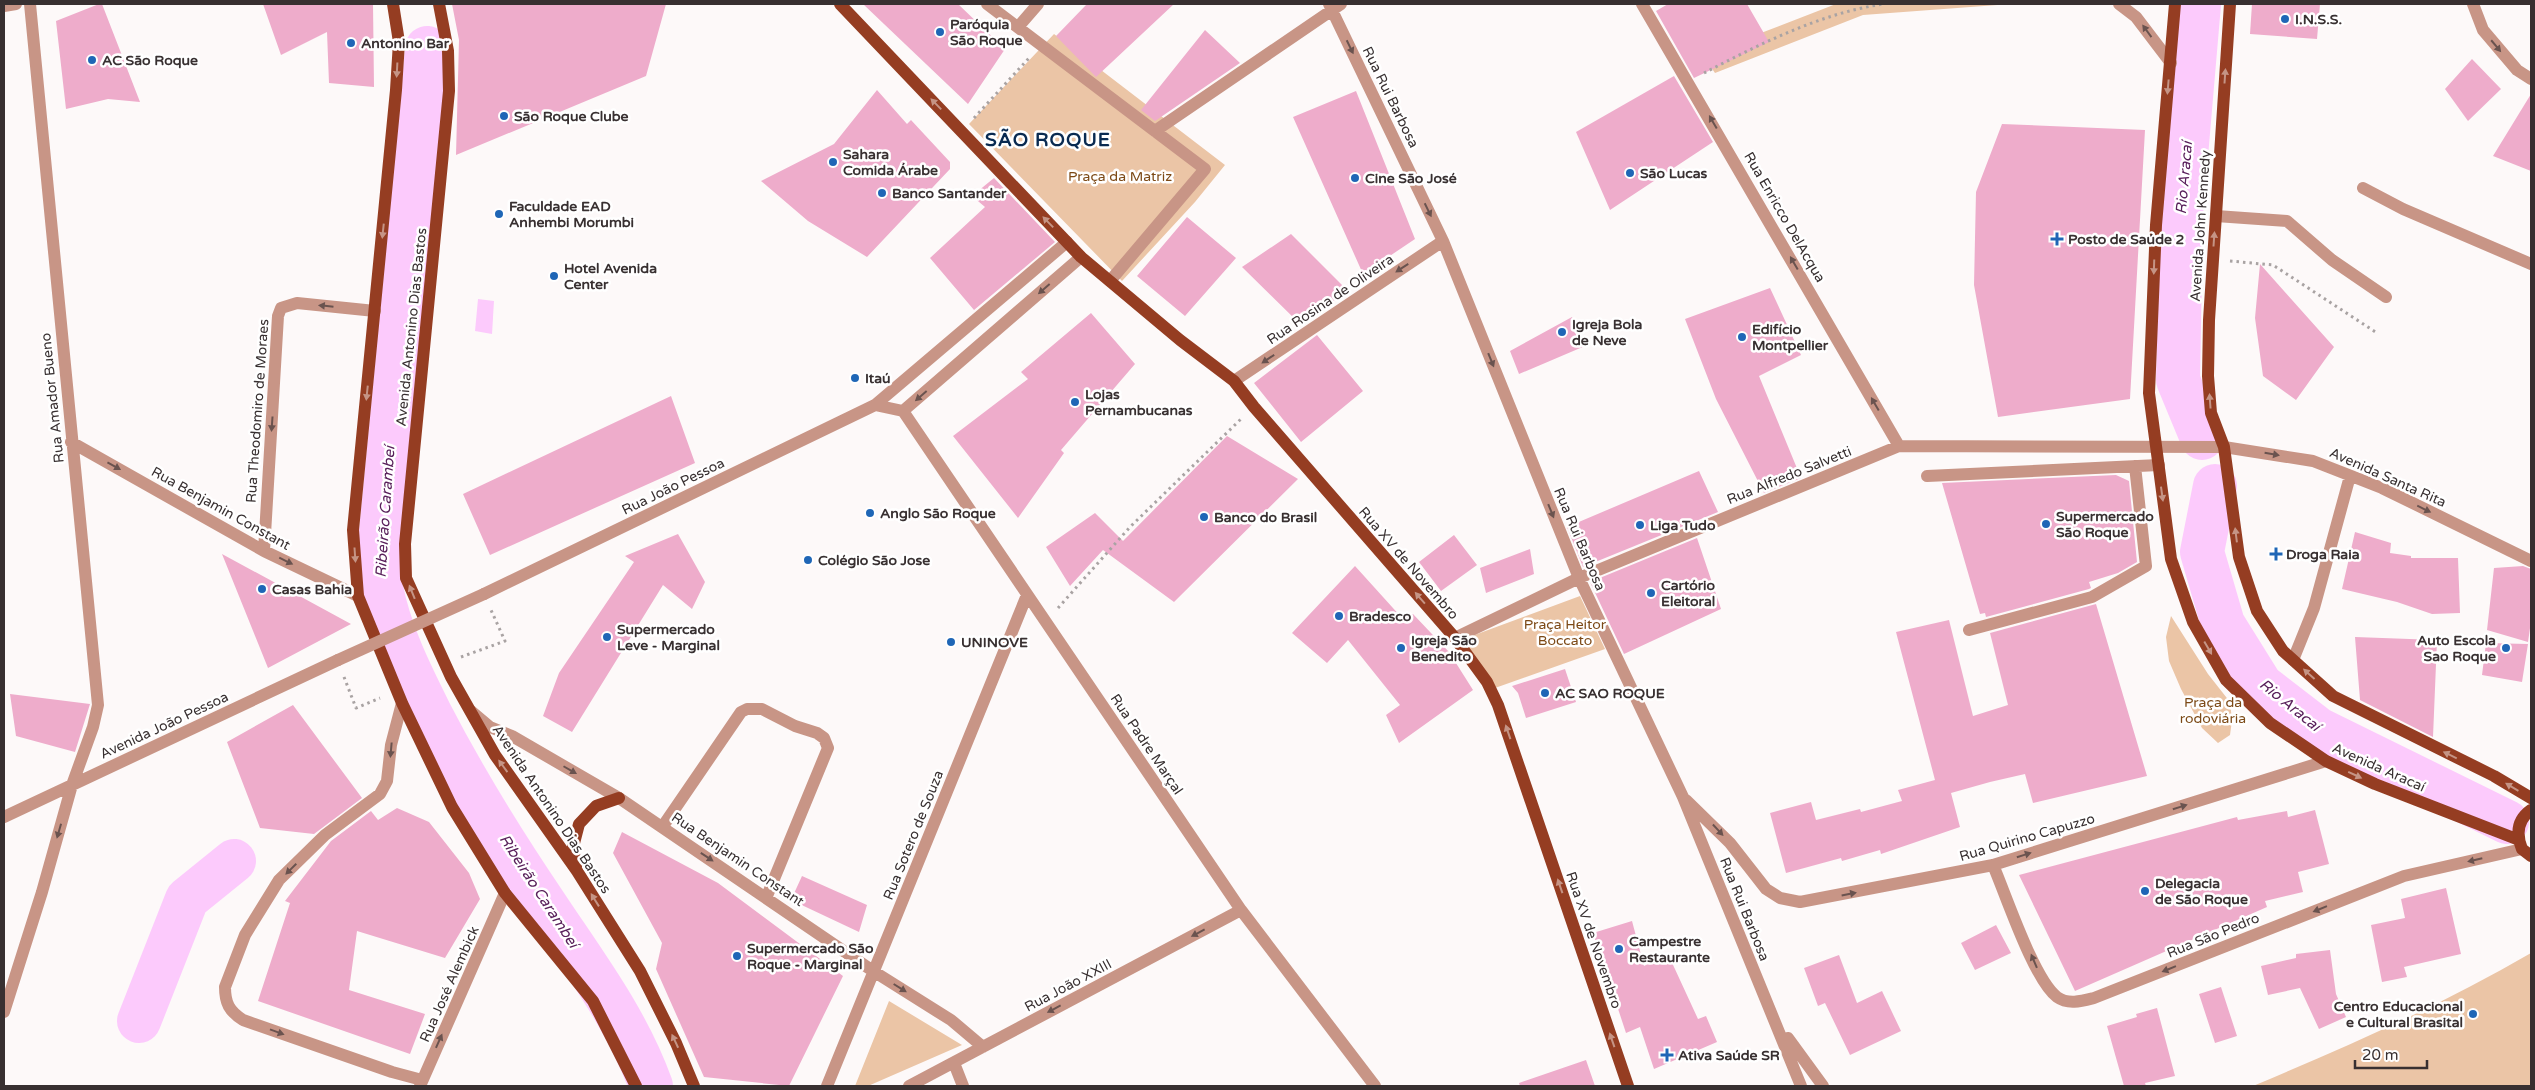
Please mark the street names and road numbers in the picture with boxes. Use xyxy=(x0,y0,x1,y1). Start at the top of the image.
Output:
street label: Rua Rui Barbosa xyxy=(1359,44,1422,151)
street label: Rua Enricco DelAcqua xyxy=(1740,149,1829,285)
street label: Avenida John Kennedy xyxy=(2187,149,2214,302)
street label: Avenida Antonino Dias Bastos xyxy=(393,227,430,427)
street label: Rua Rosina de Oliveira xyxy=(1264,251,1397,348)
street label: Rua Theodomiro de Moraes xyxy=(243,318,272,504)
street label: Rua Amador Bueno xyxy=(37,332,68,464)
street label: Rua Alfredo Salvetti xyxy=(1724,443,1854,508)
street label: Avenida Santa Rita xyxy=(2327,444,2449,511)
street label: Rua João Pessoa xyxy=(619,454,727,519)
street label: Rua Benjamin Constant xyxy=(148,463,294,554)
street label: Rua Rui Barbosa xyxy=(1550,485,1609,593)
street label: Rua XV de Novembro xyxy=(1355,504,1462,623)
street label: Avenida João Pessoa xyxy=(97,688,231,763)
street label: Rua Padre Marçal xyxy=(1107,691,1187,798)
street label: Avenida Antonino Dias Bastos xyxy=(489,722,615,897)
street label: Avenida Aracaí xyxy=(2330,739,2428,796)
street label: Rua Sotero de Souza xyxy=(880,768,947,903)
street label: Rua Benjamin Constant xyxy=(668,809,808,910)
street label: Rua Quirino Capuzzo xyxy=(1957,810,2097,865)
street label: Rua Rui Barbosa xyxy=(1716,855,1773,964)
street label: Rua XV de Novembro xyxy=(1562,869,1625,1011)
street label: Rua São Pedro xyxy=(2164,909,2262,962)
street label: Rua José Alembick xyxy=(416,923,483,1045)
street label: Rua João XXIII xyxy=(1022,955,1115,1016)

